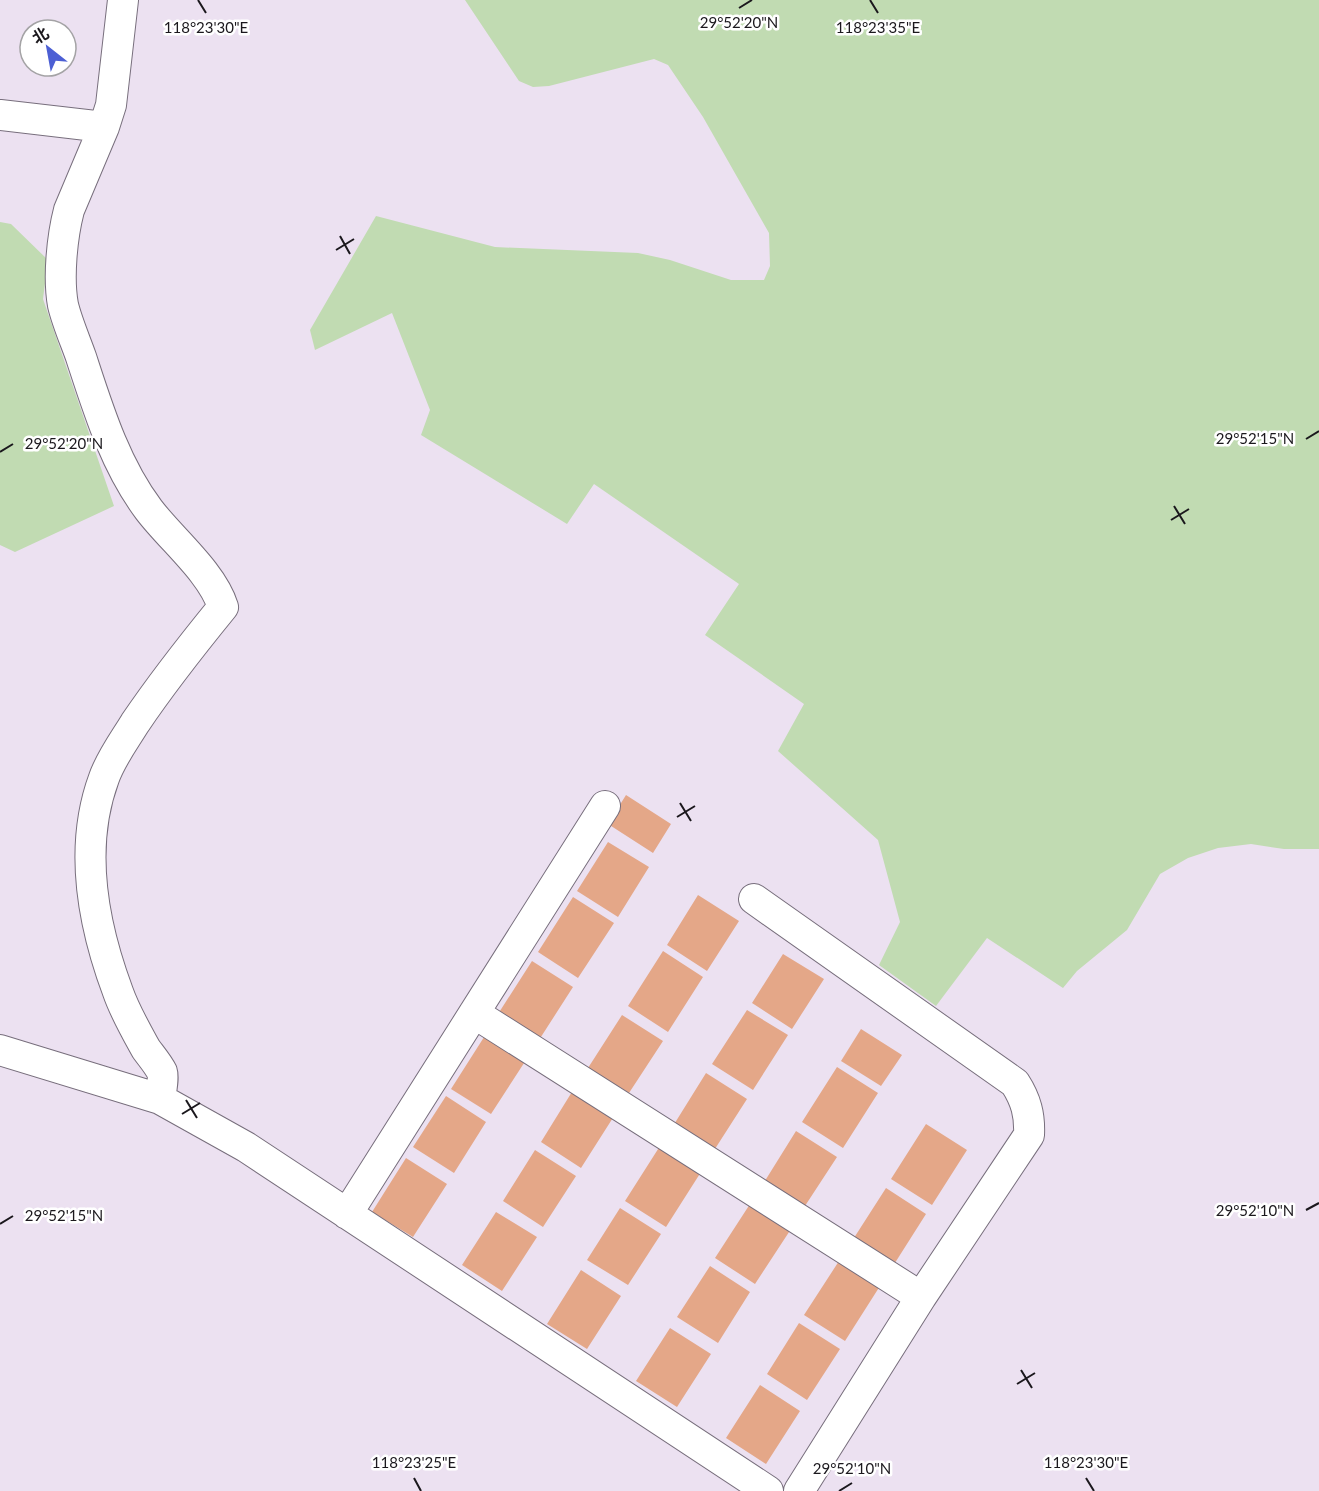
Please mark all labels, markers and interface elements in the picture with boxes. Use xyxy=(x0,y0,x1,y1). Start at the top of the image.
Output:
text: 29°52'20"N xyxy=(700,13,778,31)
north arrow xyxy=(18,18,78,78)
text: 118°23'30"E xyxy=(164,18,248,36)
text: 118°23'35"E xyxy=(836,18,920,36)
text: 北 xyxy=(28,22,52,47)
text: 29°52'15"N xyxy=(1216,429,1294,447)
text: 29°52'20"N xyxy=(25,434,103,452)
text: 29°52'10"N xyxy=(1216,1201,1294,1219)
text: 29°52'15"N xyxy=(25,1206,103,1224)
text: 118°23'25"E xyxy=(372,1453,456,1471)
text: 118°23'30"E xyxy=(1044,1453,1128,1471)
text: 29°52'10"N xyxy=(813,1459,891,1477)

